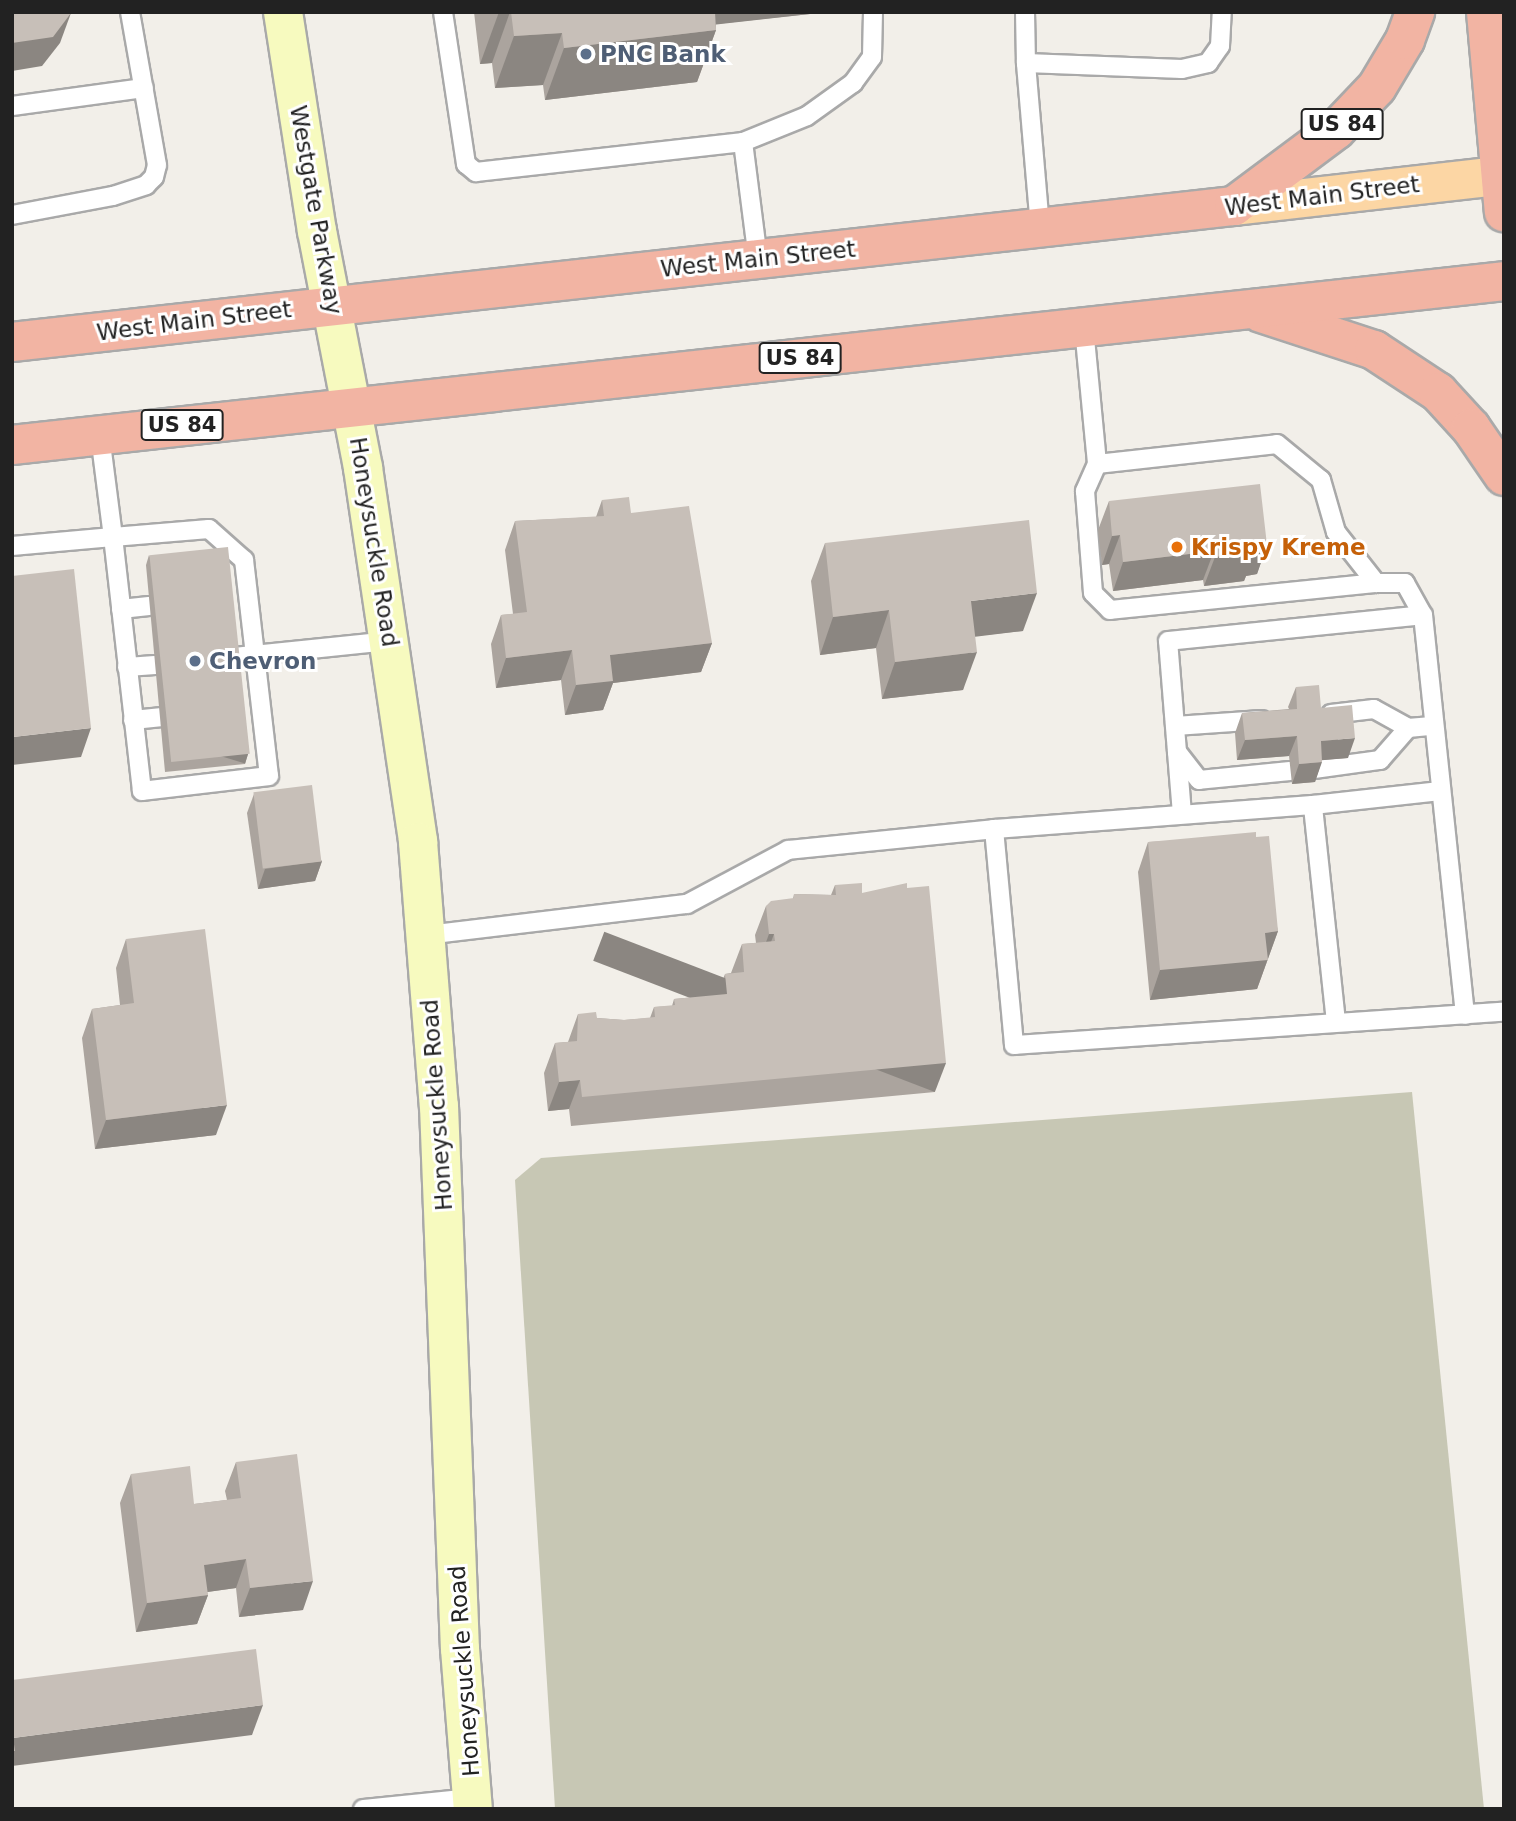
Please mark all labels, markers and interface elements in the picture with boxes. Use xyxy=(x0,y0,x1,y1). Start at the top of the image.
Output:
place label: PNC Bank xyxy=(600,40,726,68)
marker: PNC Bank xyxy=(578,46,594,62)
street label: Westgate Parkway xyxy=(284,103,348,317)
road number: US 84 xyxy=(1300,106,1384,142)
street label: West Main Street xyxy=(1223,170,1421,222)
street label: West Main Street xyxy=(659,235,857,283)
street label: West Main Street xyxy=(95,295,293,347)
road number: US 84 xyxy=(758,340,842,376)
road number: US 84 xyxy=(140,408,224,442)
street label: Honeysuckle Road xyxy=(344,435,404,649)
place label: Krispy Kreme xyxy=(1191,533,1366,561)
marker: Krispy Kreme xyxy=(1169,539,1185,555)
place label: Chevron xyxy=(209,647,316,675)
marker: Chevron xyxy=(187,653,203,669)
street label: Honeysuckle Road xyxy=(416,998,458,1212)
street label: Honeysuckle Road xyxy=(443,1564,485,1778)

